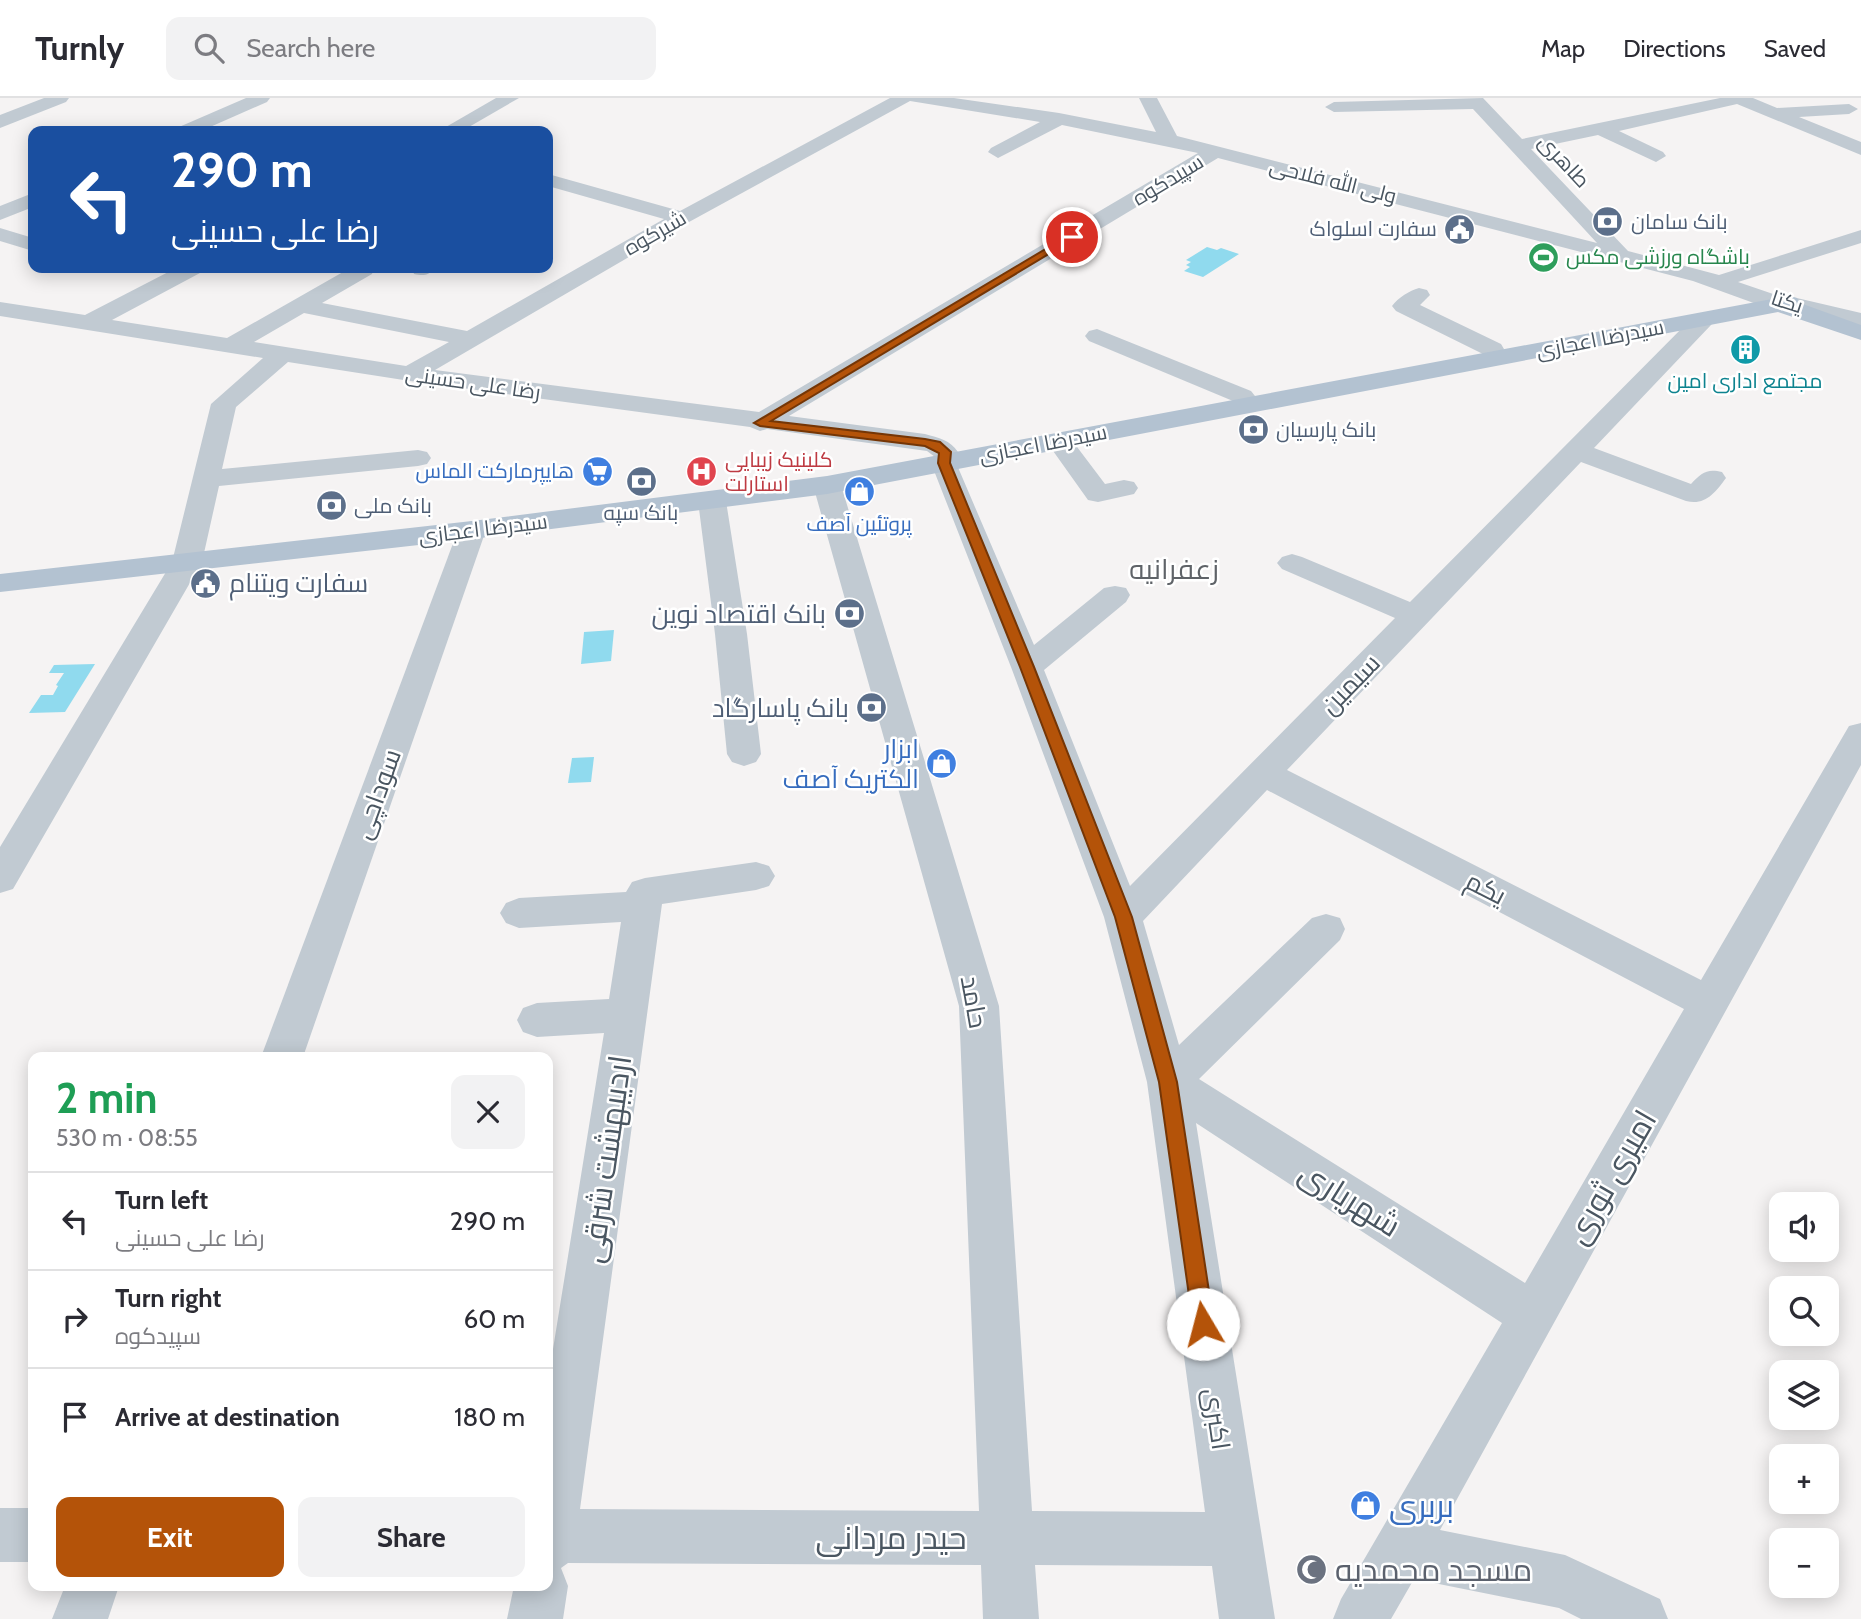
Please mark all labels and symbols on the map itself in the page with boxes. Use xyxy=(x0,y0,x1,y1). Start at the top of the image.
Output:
street label: طاهری xyxy=(1533,129,1595,193)
street label: سپیدکوه xyxy=(1128,149,1208,211)
street label: ولی‌ الله فلاحی xyxy=(1267,152,1399,209)
street label: شیرکوه xyxy=(619,205,690,260)
bank icon: بانک سامان xyxy=(1591,205,1625,239)
pin xyxy=(1042,207,1102,267)
place label: بانک سامان xyxy=(1631,209,1728,235)
public building icon: سفارت اسلواک xyxy=(1443,212,1477,246)
place label: سفارت اسلواک xyxy=(1309,216,1437,241)
sports icon: باشگاه ورزشی مکس xyxy=(1526,240,1560,274)
place label: باشگاه ورزشی مکس xyxy=(1566,244,1750,270)
street label: یکتا xyxy=(1768,285,1807,318)
street label: سیدرضا اعجازی xyxy=(1534,314,1666,364)
building icon: مجتمع اداری امین xyxy=(1728,332,1762,366)
street label: رضا علی حسینی xyxy=(404,361,542,405)
place label: مجتمع اداری امین xyxy=(1668,368,1822,395)
bank icon: بانک پارسیان xyxy=(1236,413,1270,447)
place label: بانک پارسیان xyxy=(1276,417,1376,444)
street label: سیدرضا اعجازی xyxy=(977,419,1109,469)
place label: کلینیک زیبایی استارلت xyxy=(725,447,833,496)
supermarket icon: هایپرمارکت الماس xyxy=(580,454,614,488)
hospital icon: کلینیک زیبایی استارلت xyxy=(685,455,719,489)
place label: هایپرمارکت الماس xyxy=(416,458,574,485)
bank icon: بانک سپه xyxy=(624,464,658,498)
shop icon: پروتئین آصف xyxy=(842,475,876,509)
bank icon: بانک ملی xyxy=(314,489,348,523)
place label: بانک ملی xyxy=(354,493,432,519)
place label: بانک سپه xyxy=(604,500,678,526)
street label: سیدرضا اعجازی xyxy=(417,508,549,550)
place label: پروتئین آصف xyxy=(806,511,912,538)
district label: زعفرانیه xyxy=(1129,552,1219,586)
public building icon: سفارت ویتنام xyxy=(189,566,223,600)
place label: سفارت ویتنام xyxy=(229,567,368,601)
bank icon: بانک اقتصاد نوین xyxy=(832,597,866,631)
place label: بانک اقتصاد نوین xyxy=(652,598,826,630)
street label: سیمین xyxy=(1313,647,1387,721)
bank icon: بانک پاسارگاد xyxy=(855,691,889,725)
place label: بانک پاسارگاد xyxy=(712,692,849,725)
place label: ابزار الکتریک آصف xyxy=(783,733,919,795)
street label: سوداچی xyxy=(346,745,409,844)
shop icon: ابزار الکتریک آصف xyxy=(925,747,959,781)
street label: یکم xyxy=(1459,864,1512,913)
street label: حامد xyxy=(954,973,994,1031)
street label: اردیبهشت شرقی xyxy=(572,1053,639,1265)
street label: امیری ثوری xyxy=(1557,1103,1664,1251)
street label: شهریاری xyxy=(1292,1152,1408,1245)
position arrow xyxy=(1166,1287,1240,1361)
street label: اکبری xyxy=(1197,1386,1237,1452)
place label: بربری xyxy=(1389,1486,1454,1525)
shop icon: بربری xyxy=(1349,1489,1383,1523)
street label: حیدر مردانی xyxy=(816,1518,966,1557)
place label: مسجد محمدیه xyxy=(1335,1550,1532,1589)
mosque icon: مسجد محمدیه xyxy=(1295,1553,1329,1587)

